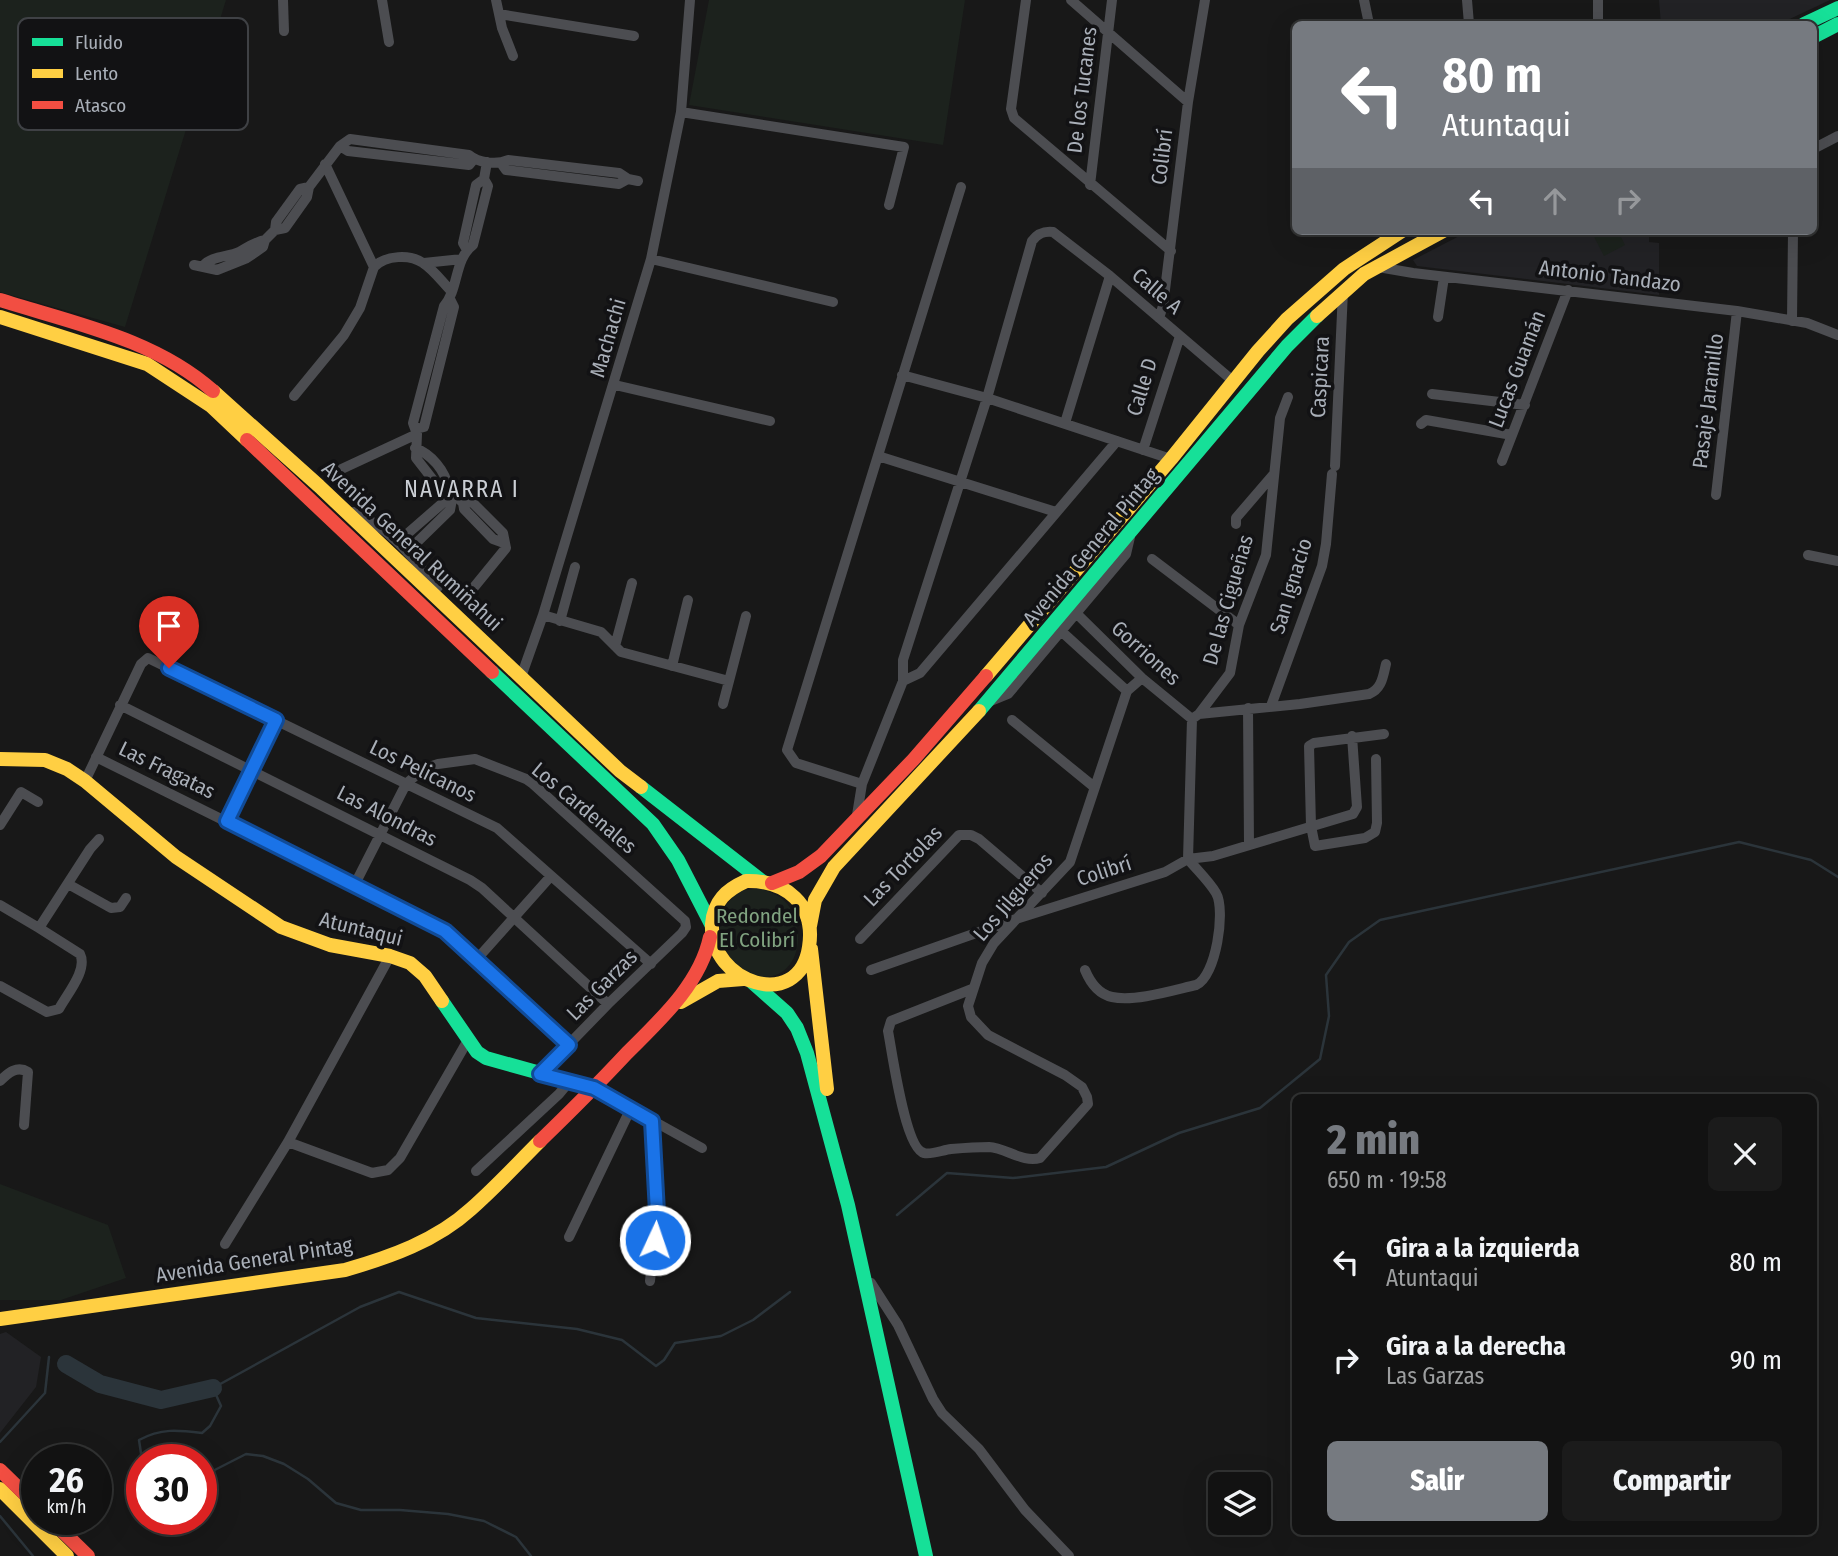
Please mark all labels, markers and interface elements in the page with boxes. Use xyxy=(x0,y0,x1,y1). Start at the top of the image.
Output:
legend xyxy=(18,18,248,130)
street label: De los Tucanes xyxy=(1061,25,1103,155)
text: Fluido xyxy=(75,31,123,54)
text: 80 m xyxy=(1442,46,1542,105)
icon: left xyxy=(1327,49,1418,140)
text: Lento xyxy=(75,62,118,85)
text: Atasco xyxy=(75,94,126,117)
text: Atuntaqui xyxy=(1442,106,1571,144)
street label: Colibrí xyxy=(1146,128,1178,186)
icon: left xyxy=(1463,182,1501,220)
icon: ahead xyxy=(1536,182,1574,220)
icon: right xyxy=(1609,182,1647,220)
street label: Antonio Tandazo xyxy=(1538,254,1682,298)
street label: Calle A xyxy=(1127,262,1187,320)
street label: Machachi xyxy=(584,296,632,380)
street label: Lucas Guamán xyxy=(1483,307,1551,431)
street label: Pasaje Jaramillo xyxy=(1687,332,1729,470)
street label: Caspicara xyxy=(1305,335,1335,419)
street label: Calle D xyxy=(1121,355,1163,419)
street label: Avenida General Rumiñahui xyxy=(316,456,508,636)
street label: Avenida General Pintag xyxy=(1017,462,1165,631)
district label: NAVARRA I xyxy=(404,475,520,503)
street label: De las Cigueñas xyxy=(1197,532,1259,668)
street label: San Ignacio xyxy=(1264,535,1318,637)
pin xyxy=(139,596,199,668)
icon: arrive xyxy=(150,607,188,645)
street label: Gorriones xyxy=(1106,615,1186,691)
street label: Los Pelicanos xyxy=(365,734,481,808)
street label: Las Fragatas xyxy=(115,736,219,804)
street label: Los Cardenales xyxy=(526,757,642,859)
street label: Las Alondras xyxy=(333,780,441,852)
street label: Las Tortolas xyxy=(858,820,948,912)
street label: Los Jilgueros xyxy=(968,848,1058,946)
street label: Colibrí xyxy=(1073,850,1135,892)
park label: Redondel El Colibrí xyxy=(716,903,798,953)
street label: Atuntaqui xyxy=(317,906,405,952)
street label: Las Garzas xyxy=(561,944,643,1026)
text: 2 min xyxy=(1327,1115,1420,1165)
button: close xyxy=(1708,1117,1782,1191)
text: 650 m · 19:58 xyxy=(1327,1166,1447,1194)
position arrow xyxy=(618,1203,692,1277)
street label: Avenida General Pintag xyxy=(154,1232,354,1288)
text: Gira a la izquierda xyxy=(1386,1233,1580,1264)
icon: left xyxy=(1327,1243,1365,1281)
text: 80 m xyxy=(1729,1247,1782,1278)
text: Atuntaqui xyxy=(1386,1264,1479,1292)
text: Gira a la derecha xyxy=(1386,1331,1566,1362)
icon: right xyxy=(1327,1341,1365,1379)
text: 90 m xyxy=(1730,1345,1782,1376)
text: Las Garzas xyxy=(1386,1362,1484,1390)
button: Salir xyxy=(1327,1441,1548,1521)
button: Compartir xyxy=(1562,1441,1782,1521)
speed limit sign: 30 xyxy=(126,1444,217,1535)
text: 26 xyxy=(49,1459,84,1501)
map controls xyxy=(1208,1472,1271,1535)
button: layers xyxy=(1208,1472,1271,1535)
text: km/h xyxy=(46,1496,87,1518)

